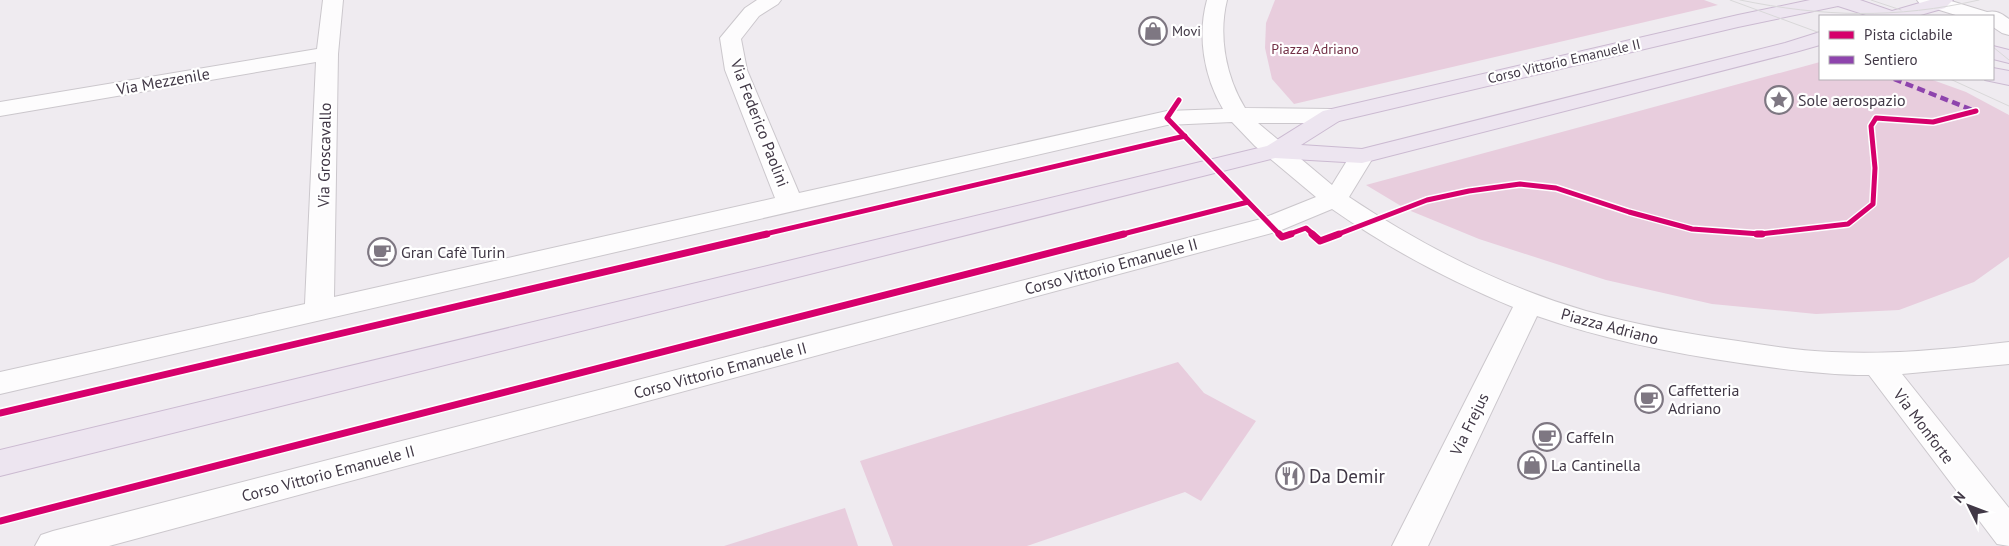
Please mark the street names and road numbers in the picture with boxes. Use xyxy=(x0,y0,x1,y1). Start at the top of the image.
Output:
street label: Corso Vittorio Emanuele II xyxy=(1486,35,1642,87)
street label: Via Federico Paolini xyxy=(726,55,794,190)
street label: Via Mezzenile xyxy=(114,63,211,99)
street label: Via Groscavallo xyxy=(313,102,335,209)
street label: Corso Vittorio Emanuele II xyxy=(1022,233,1200,299)
street label: Piazza Adriano xyxy=(1559,303,1661,349)
street label: Corso Vittorio Emanuele II xyxy=(631,337,809,403)
street label: Via Monforte xyxy=(1889,384,1959,467)
street label: Via Frejus xyxy=(1445,389,1493,459)
street label: Corso Vittorio Emanuele II xyxy=(239,440,417,506)

